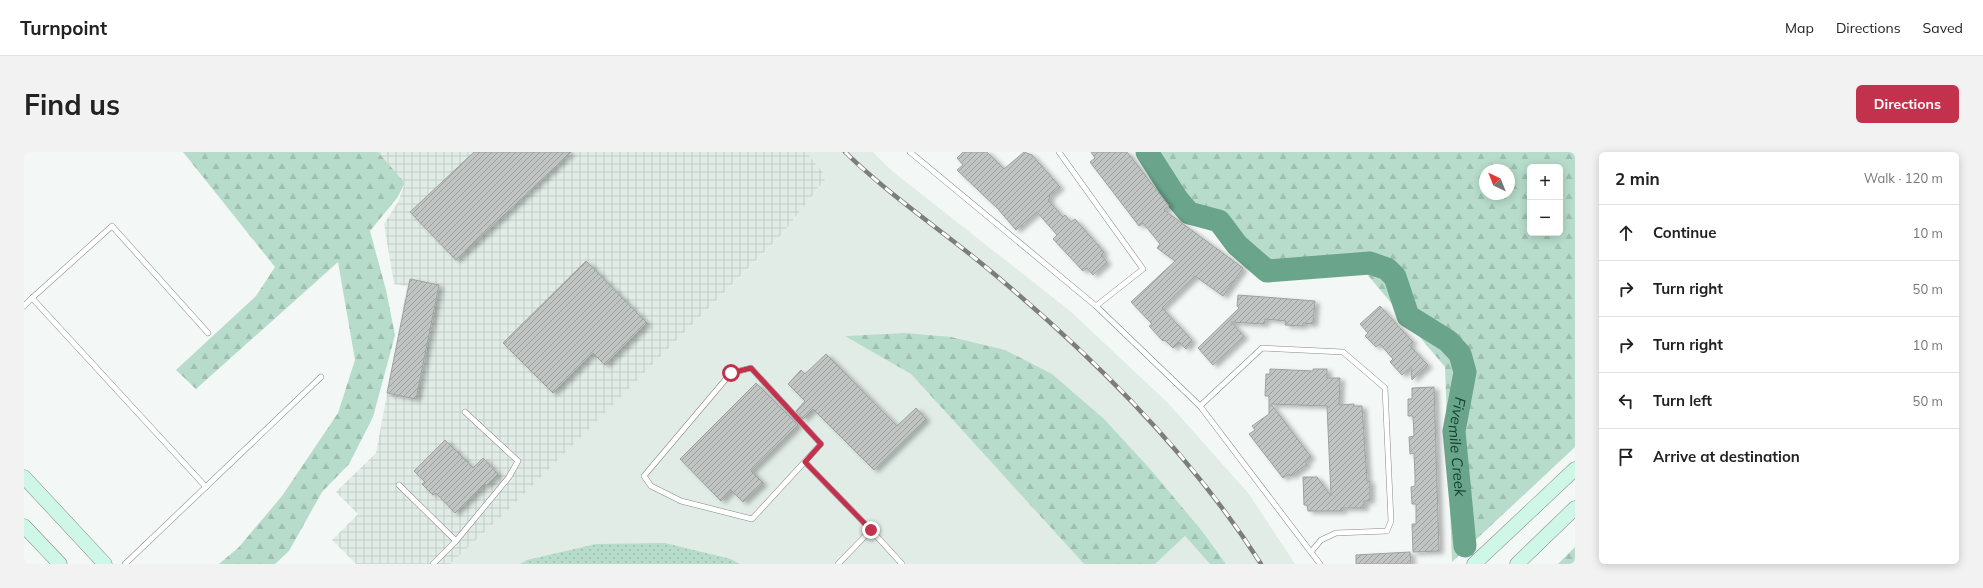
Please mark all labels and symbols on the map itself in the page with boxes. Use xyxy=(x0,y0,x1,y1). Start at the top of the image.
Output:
north arrow xyxy=(1479,164,1515,200)
route start xyxy=(722,364,740,382)
water label: Fivemile Creek xyxy=(1444,396,1470,499)
route end xyxy=(862,521,880,539)

